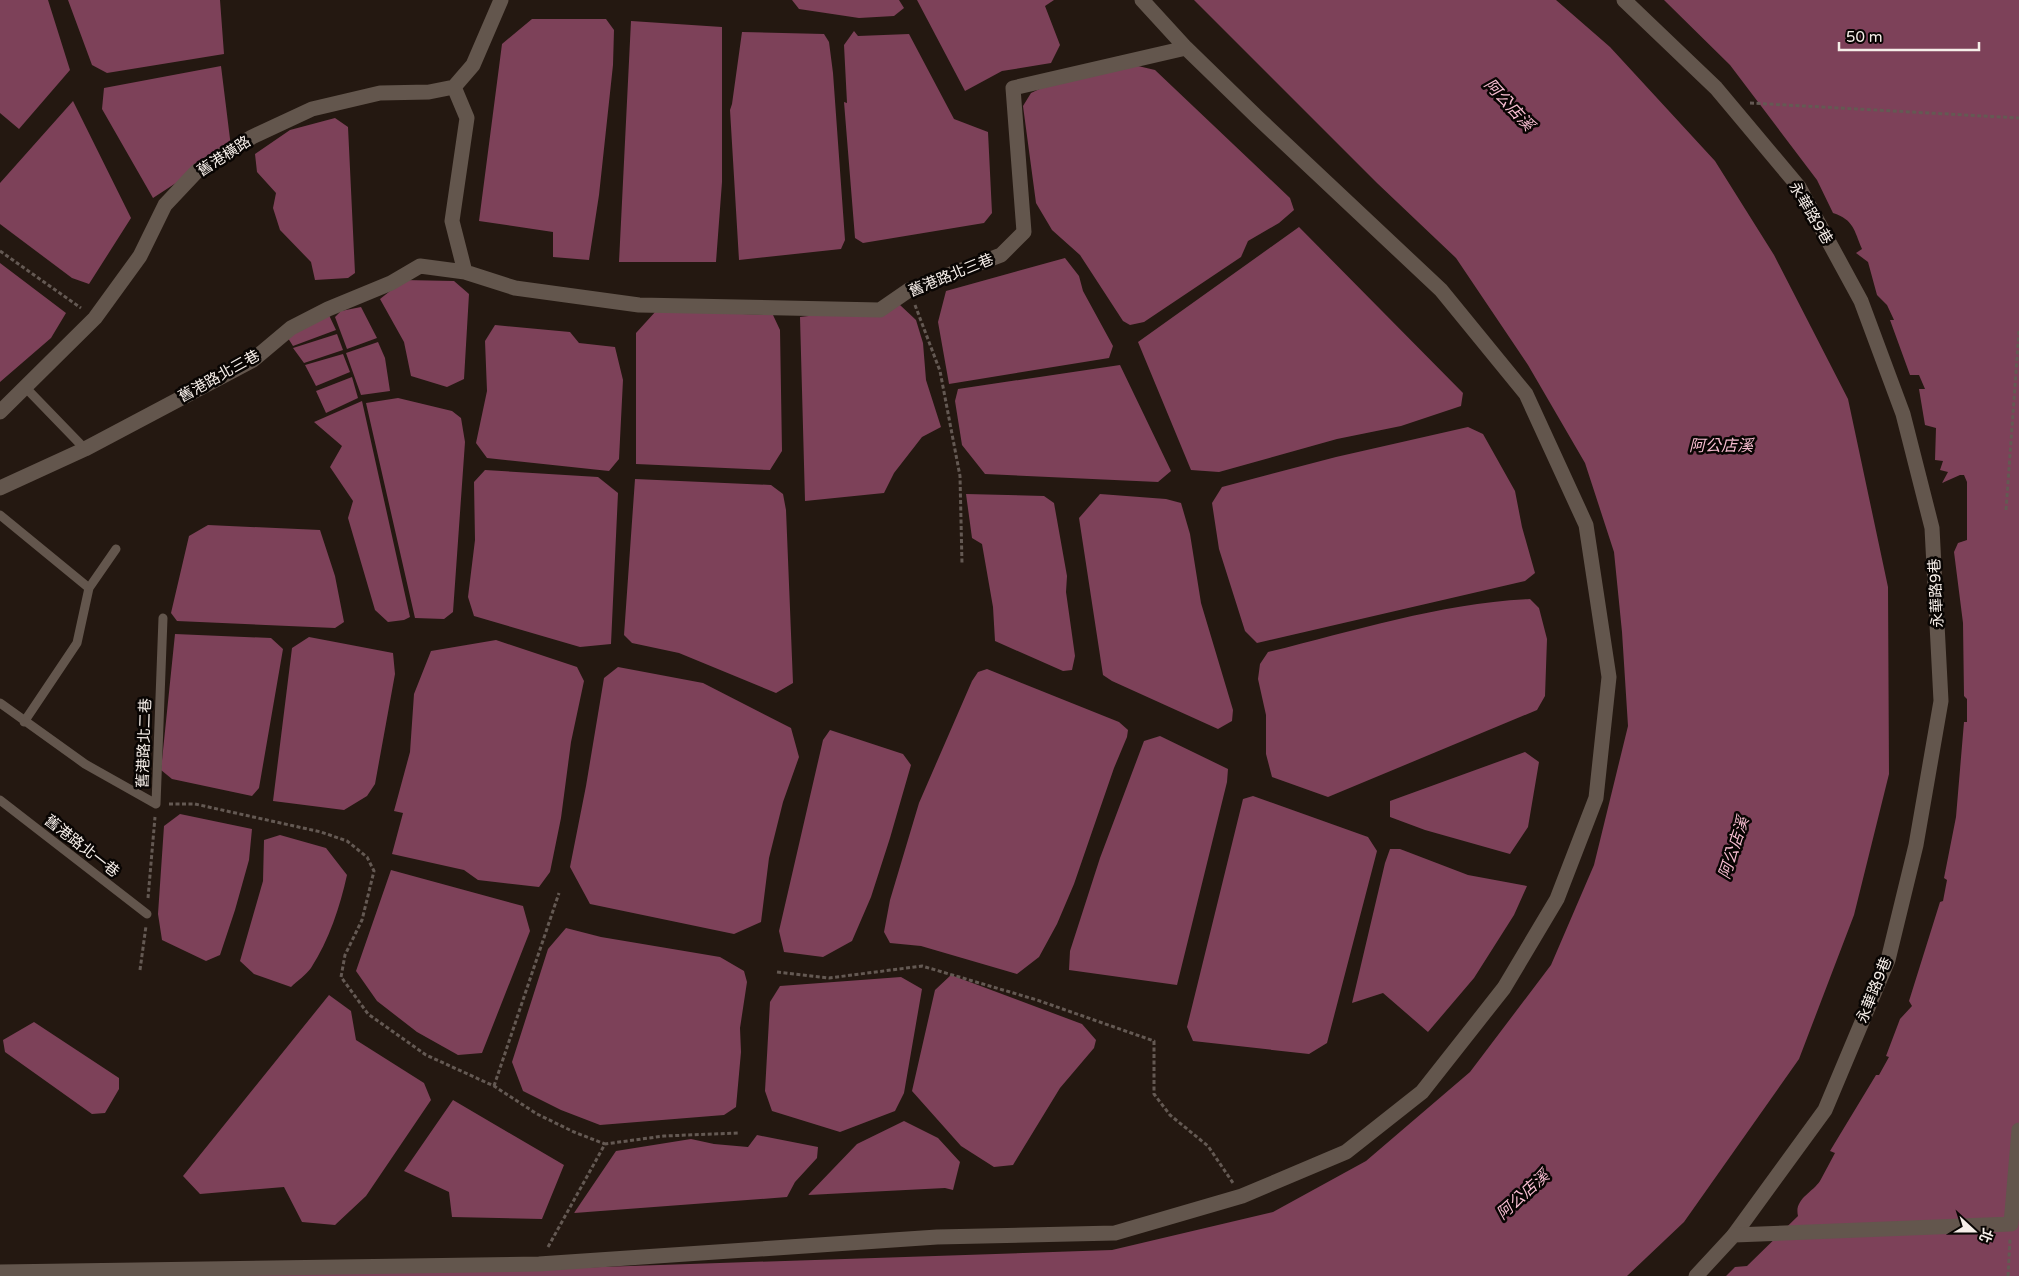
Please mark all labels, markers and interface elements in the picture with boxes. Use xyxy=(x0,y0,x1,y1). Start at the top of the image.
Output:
scale bar xyxy=(1839,20,1979,52)
text: 50 m xyxy=(1846,28,1883,46)
water label: 阿公店溪 xyxy=(1480,75,1539,137)
street label: 舊港橫路 xyxy=(194,132,254,180)
street label: 永華路9巷 xyxy=(1785,179,1837,247)
street label: 舊港路北三巷 xyxy=(906,250,996,300)
street label: 舊港路北三巷 xyxy=(175,346,263,406)
water label: 阿公店溪 xyxy=(1689,436,1755,456)
street label: 永華路9巷 xyxy=(1925,558,1947,628)
street label: 舊港路北二巷 xyxy=(133,698,155,788)
street label: 舊港路北一巷 xyxy=(41,811,123,881)
water label: 阿公店溪 xyxy=(1715,813,1754,882)
street label: 永華路9巷 xyxy=(1853,954,1895,1026)
water label: 阿公店溪 xyxy=(1493,1165,1555,1224)
north arrow xyxy=(1949,1206,1999,1256)
text: 北 xyxy=(1975,1226,1996,1245)

